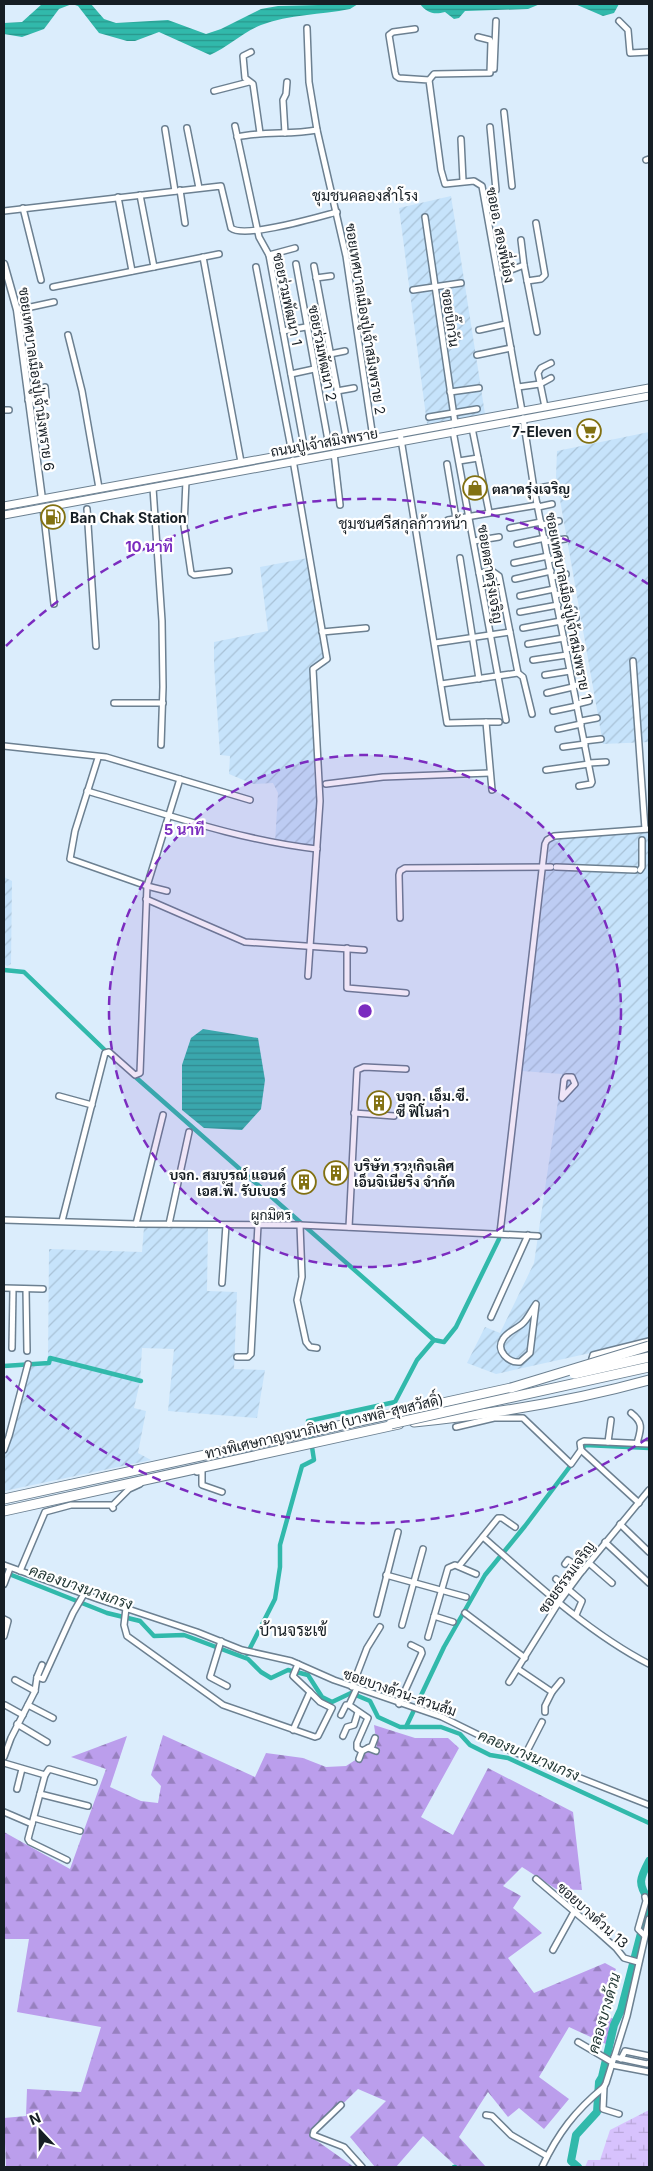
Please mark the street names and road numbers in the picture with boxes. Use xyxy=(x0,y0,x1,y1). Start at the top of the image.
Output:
street label: ซอยอ. สองพี่น้อง xyxy=(483,185,522,284)
street label: ซอยเทศบาลเมืองปู่เจ้าสมิงพราย 2 xyxy=(340,222,390,416)
street label: ซอยร่วมพัฒนา 1 xyxy=(270,251,306,347)
street label: ซอยเทศบาลเมืองปู่เจ้ามิงพราย 6 xyxy=(14,286,58,472)
street label: ซอยบิ๊กวัน xyxy=(439,288,467,348)
street label: ซอยร่วมพัฒนา 2 xyxy=(305,304,341,402)
street label: ถนนปู่เจ้าสมิงพราย xyxy=(269,424,379,462)
street label: ซอยเทศบาลเมืองปู่เจ้าสมิงพราย 1 xyxy=(540,511,596,702)
street label: ซอยตลาดรุ่งเจริญ xyxy=(473,523,507,625)
street label: ผูกมิตร xyxy=(251,1206,292,1225)
street label: ทางพิเศษกาญจนาภิเษก (บางพลี-สุขสวัสดิ์) xyxy=(202,1387,445,1464)
street label: ซอยธรรมเจริญ xyxy=(534,1538,599,1617)
street label: ซอยบางด้วน-สวนส้ม xyxy=(341,1665,459,1719)
street label: ซอยบางด้วน 13 xyxy=(554,1879,632,1951)

